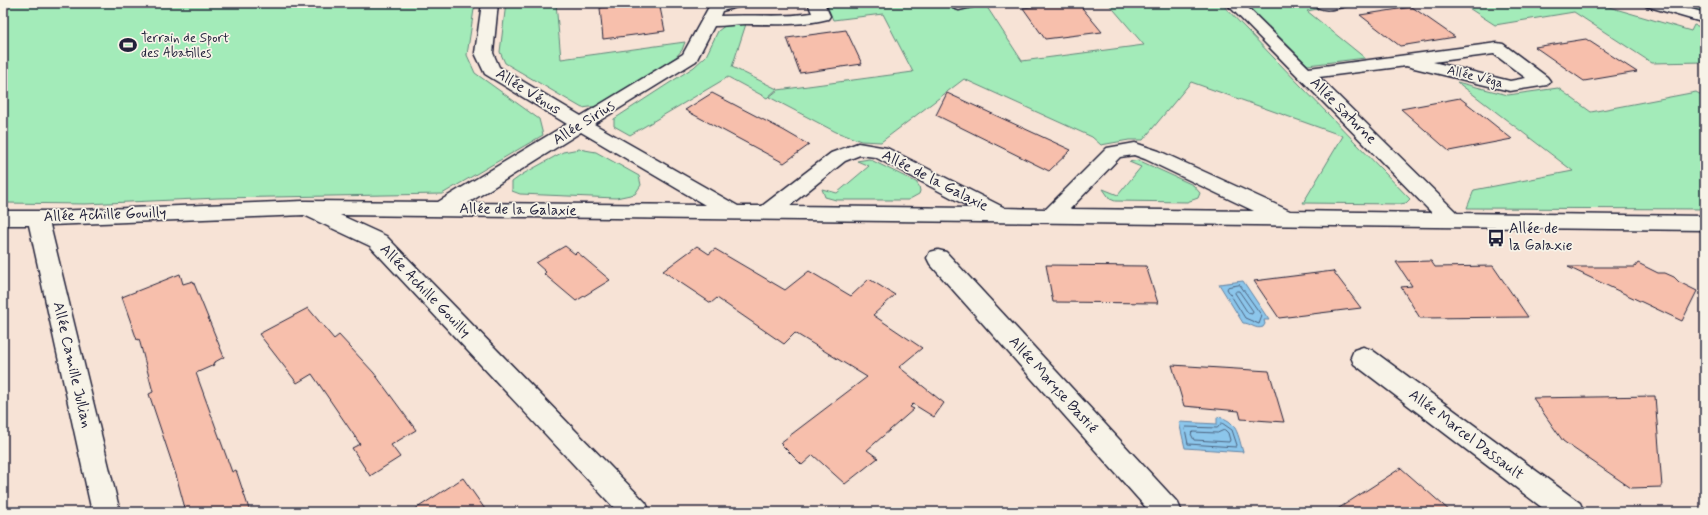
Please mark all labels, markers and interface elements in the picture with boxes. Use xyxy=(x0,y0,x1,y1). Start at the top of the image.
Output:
place label: Terrain de Sport des Abatilles xyxy=(141,30,229,62)
sports icon: Terrain de Sport des Abatilles xyxy=(118,35,138,55)
street label: Allée Véga xyxy=(1445,62,1505,92)
street label: Allée Vénus xyxy=(492,64,564,120)
street label: Allée Saturne xyxy=(1305,73,1381,149)
street label: Allée Sirius xyxy=(549,96,619,150)
street label: Allée de la Galaxie xyxy=(878,145,992,217)
street label: Allée de la Galaxie xyxy=(459,199,577,221)
street label: Allée Achille Gouilly xyxy=(43,203,167,227)
place label: Allée de la Galaxie xyxy=(1509,219,1573,256)
bus stop icon: Allée de la Galaxie xyxy=(1486,228,1506,248)
street label: Allée Achille Gouilly xyxy=(375,240,475,342)
street label: Allée Camille Jullian xyxy=(48,300,96,430)
street label: Allée Maryse Bastié xyxy=(1004,332,1102,438)
street label: Allée Marcel Dassault xyxy=(1404,385,1528,485)

